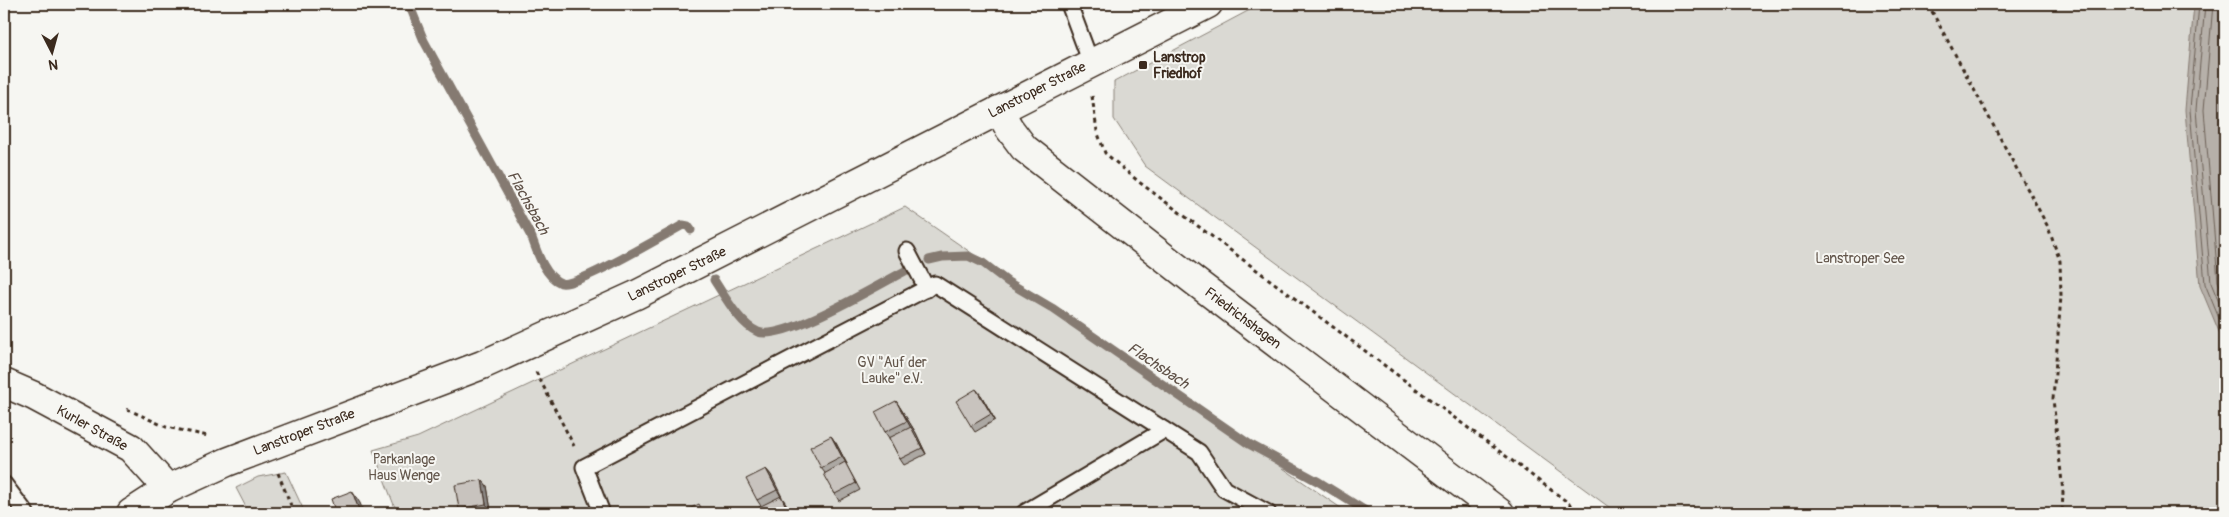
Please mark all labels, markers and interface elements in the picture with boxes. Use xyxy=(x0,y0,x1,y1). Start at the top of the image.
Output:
north arrow xyxy=(28,28,78,78)
place label: Lanstrop Friedhof xyxy=(1153,49,1206,82)
text: N xyxy=(48,55,59,73)
street label: Lanstroper Straße xyxy=(985,58,1089,122)
marker: Lanstrop Friedhof xyxy=(1137,59,1149,71)
water label: Flachsbach xyxy=(503,168,554,239)
street label: Lanstroper Straße xyxy=(625,243,729,305)
park label: Lanstroper See xyxy=(1815,250,1905,267)
street label: Friedrichshagen xyxy=(1201,284,1285,352)
water label: Flachsbach xyxy=(1124,339,1193,394)
park label: GV "Auf der Lauke" e.V. xyxy=(857,354,927,387)
street label: Kurler Straße xyxy=(54,402,131,455)
street label: Lanstroper Straße xyxy=(251,405,357,459)
park label: Parkanlage Haus Wenge xyxy=(368,451,440,484)

